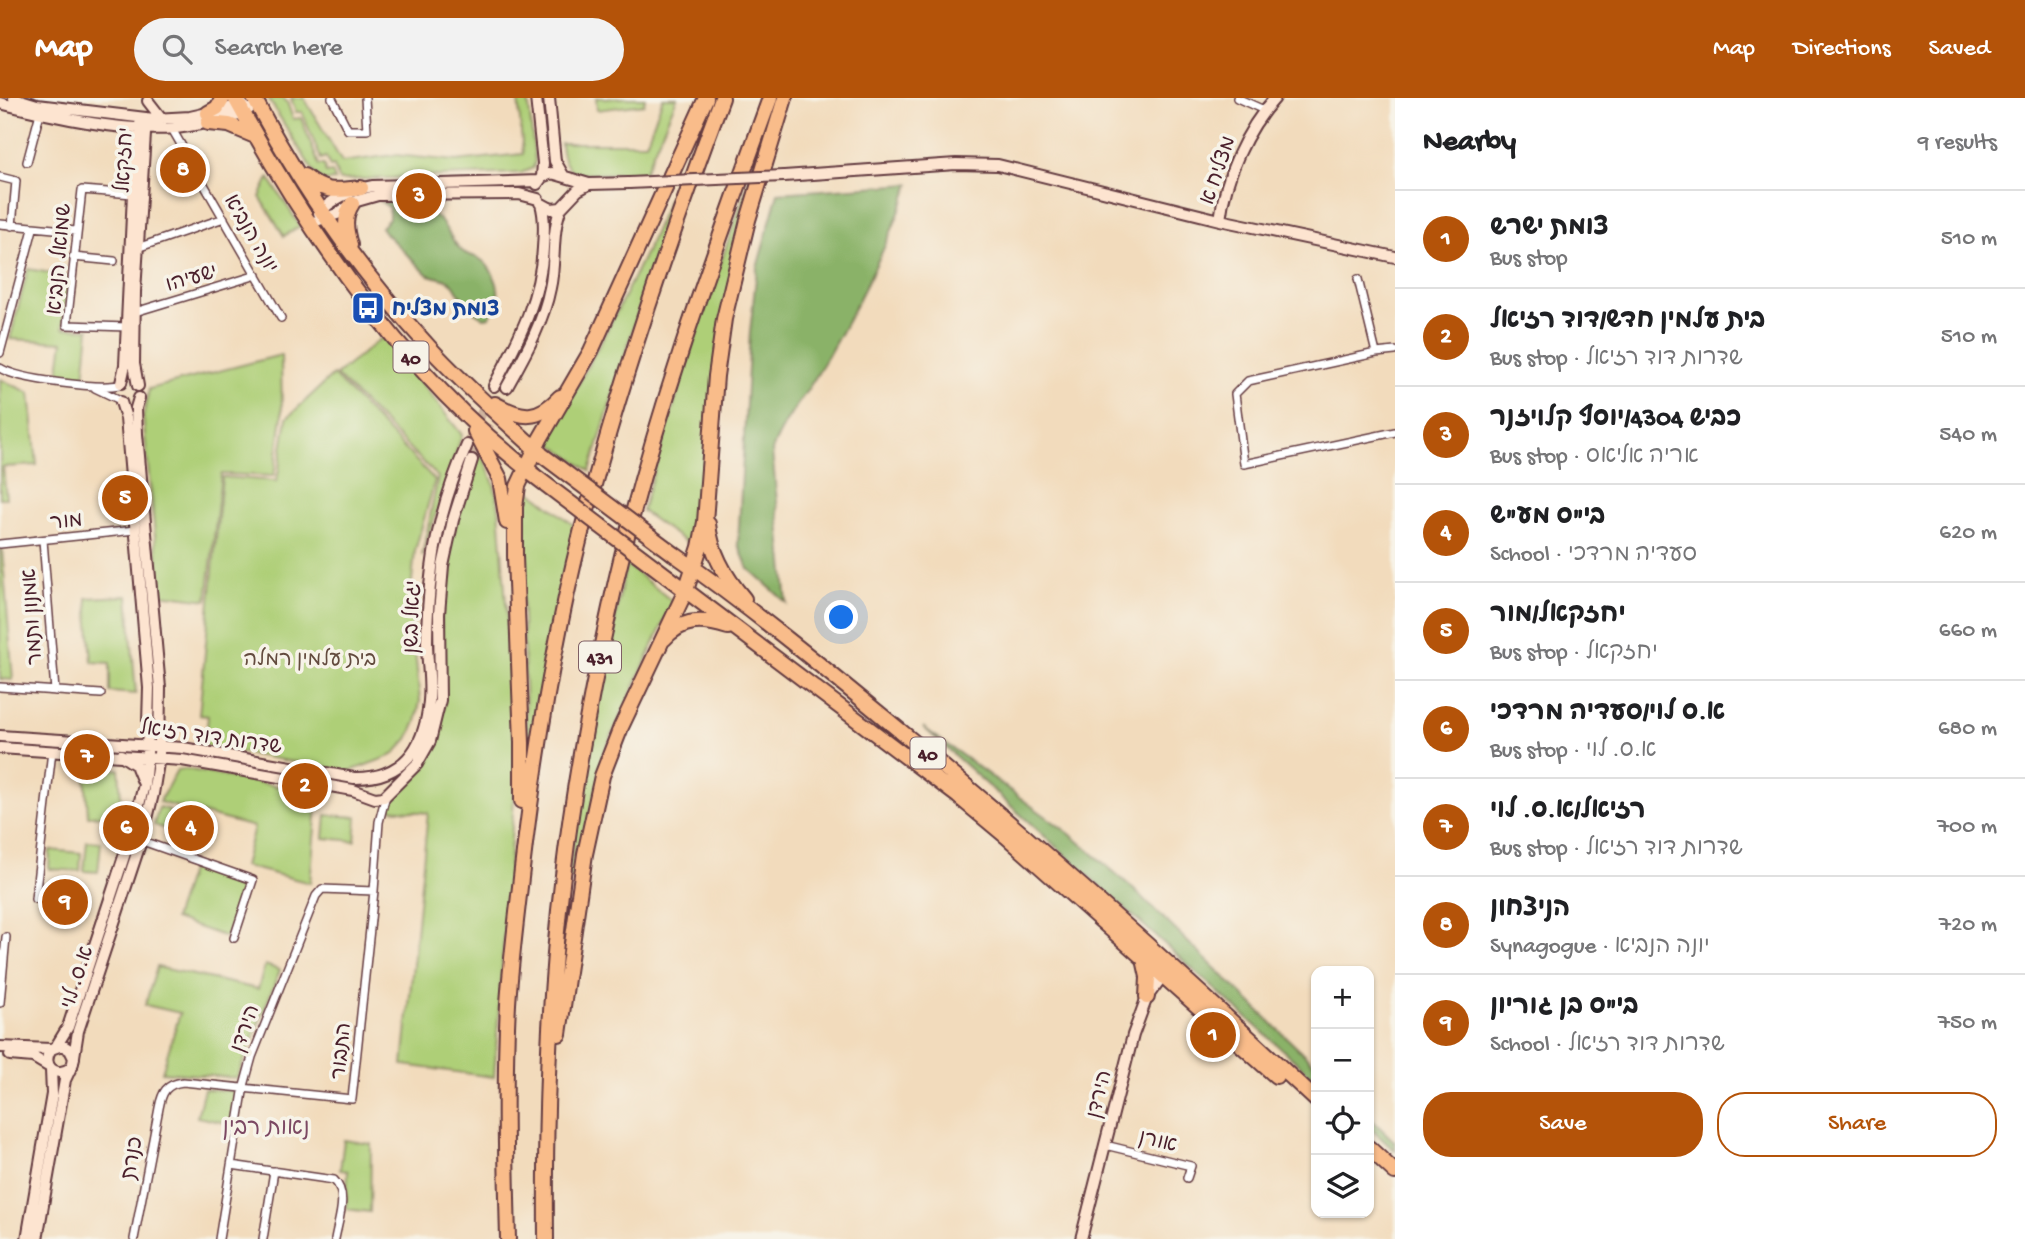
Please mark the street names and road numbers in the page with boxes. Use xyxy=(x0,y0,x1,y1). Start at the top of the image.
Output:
street label: יחזקאל xyxy=(110,127,141,194)
street label: מצליח א xyxy=(1195,133,1244,209)
street label: יונה הנביא xyxy=(216,191,281,279)
street label: שמואל הנביא xyxy=(42,202,79,316)
street label: ישעיהו xyxy=(163,261,221,300)
road number: 40 xyxy=(394,342,428,372)
street label: מור xyxy=(49,509,84,538)
street label: אמנון ותמר xyxy=(19,568,50,666)
street label: יגאל בשן xyxy=(399,580,428,654)
road number: 431 xyxy=(579,642,621,672)
street label: שדרות דוד רזיאל xyxy=(138,715,284,762)
road number: 40 xyxy=(911,738,946,768)
street label: א.ס. לוי xyxy=(56,943,101,1013)
street label: הירדן xyxy=(227,1002,267,1056)
street label: התבור xyxy=(328,1022,359,1081)
street label: הירדן xyxy=(1083,1068,1119,1121)
street label: אורן xyxy=(1136,1127,1179,1160)
street label: כנרת xyxy=(118,1135,151,1182)

